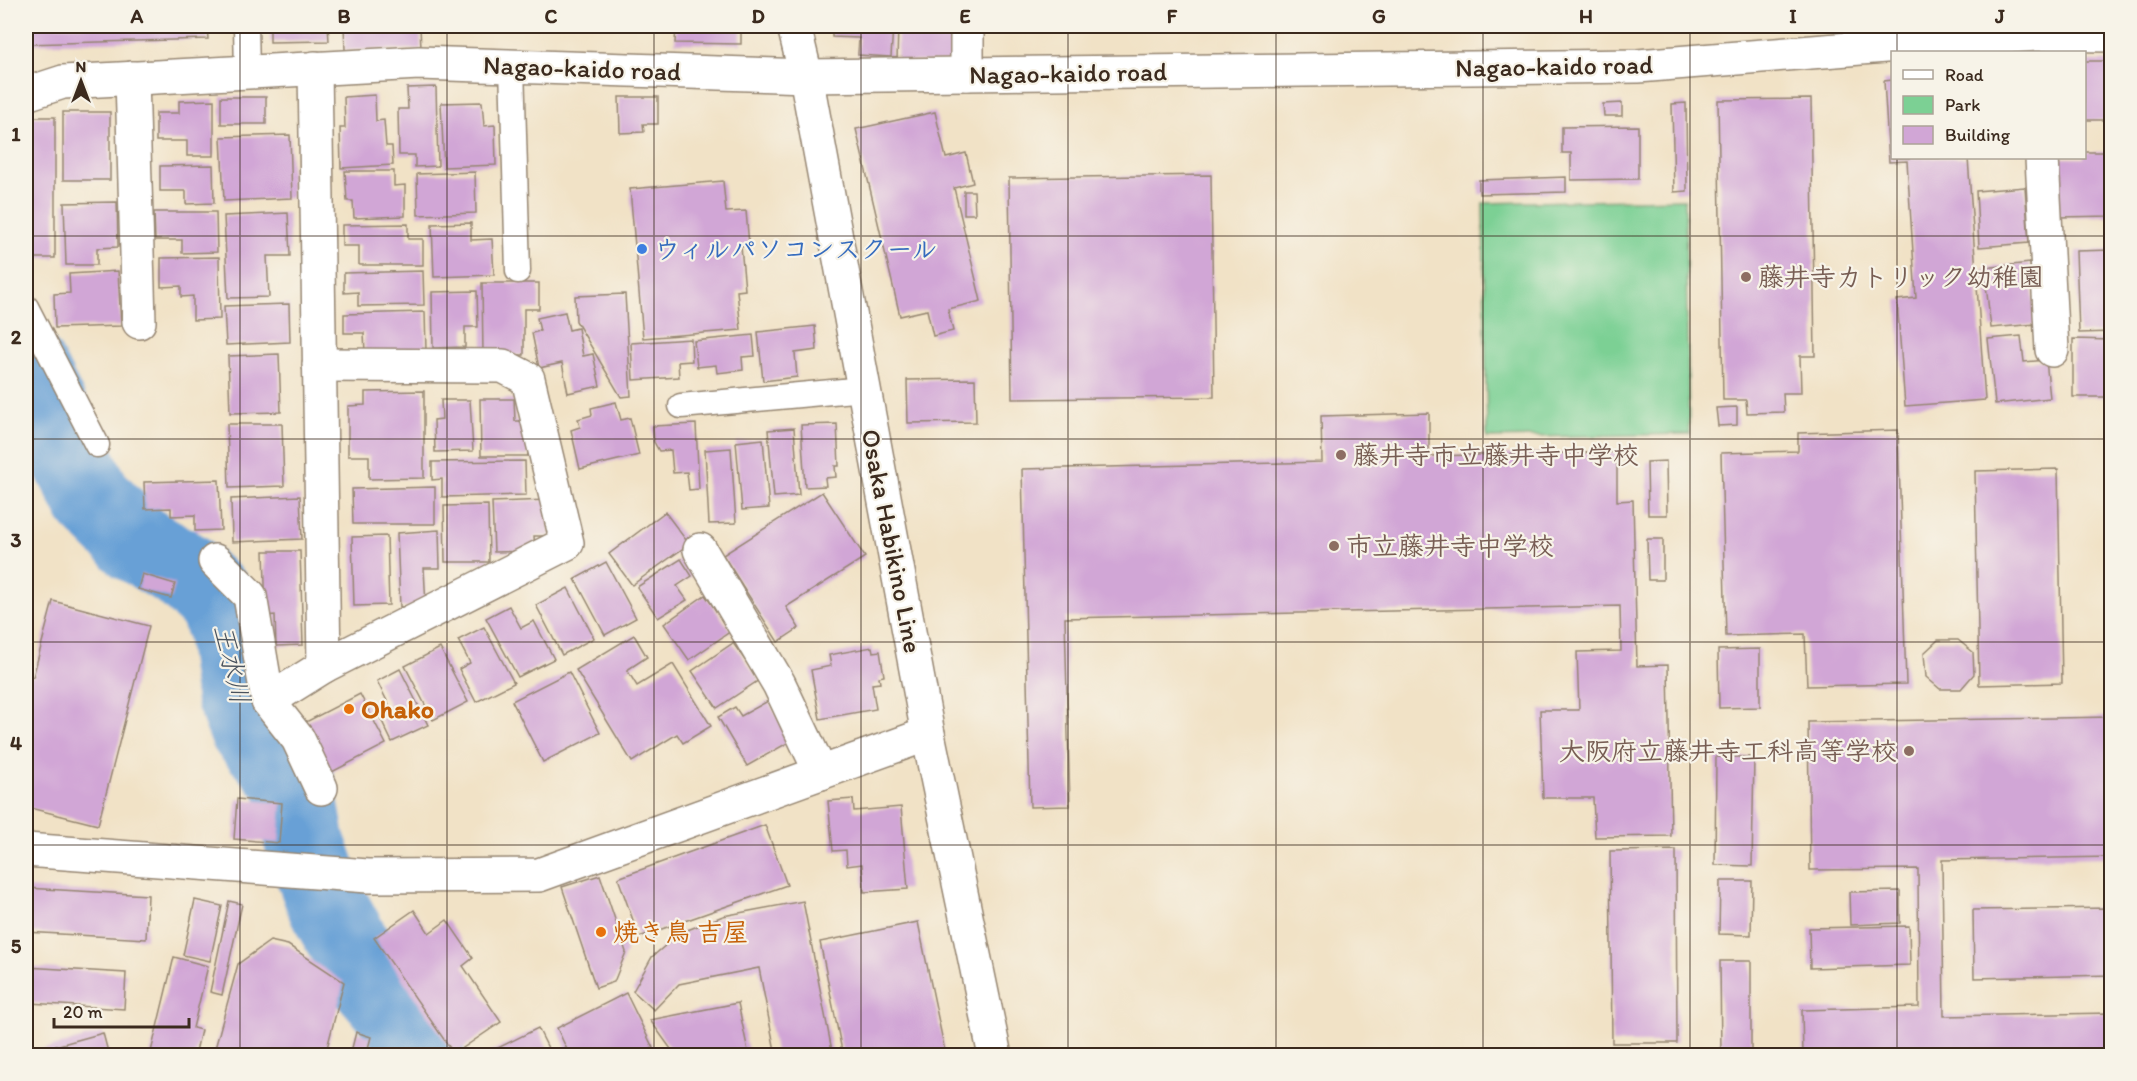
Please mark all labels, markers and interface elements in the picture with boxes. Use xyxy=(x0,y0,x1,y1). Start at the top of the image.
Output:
text: A xyxy=(130,4,144,28)
text: B xyxy=(338,4,351,28)
text: C xyxy=(545,4,558,28)
text: D xyxy=(751,4,765,28)
text: E xyxy=(959,4,971,28)
text: F xyxy=(1167,4,1178,28)
text: G xyxy=(1372,4,1386,28)
text: H xyxy=(1579,4,1593,28)
text: I xyxy=(1789,4,1797,28)
text: J xyxy=(1994,4,2005,28)
street label: Nagao-kaido road xyxy=(1455,48,1653,84)
street label: Nagao-kaido road xyxy=(483,49,682,87)
north arrow xyxy=(51,51,111,111)
legend xyxy=(1891,51,2086,159)
street label: Nagao-kaido road xyxy=(969,55,1167,91)
text: N xyxy=(76,57,86,76)
text: Road xyxy=(1945,64,1984,86)
text: Park xyxy=(1945,94,1980,116)
text: 1 xyxy=(11,122,21,146)
text: Building xyxy=(1945,124,2011,146)
place label: ウィルパソコンスクール xyxy=(654,233,937,265)
marker: ウィルパソコンスクール xyxy=(635,242,649,256)
place label: 藤井寺カトリック幼稚園 xyxy=(1758,261,2044,293)
marker: 藤井寺カトリック幼稚園 xyxy=(1739,270,1753,284)
text: 2 xyxy=(11,325,22,349)
street label: Osaka Habikino Line xyxy=(855,426,929,656)
place label: 藤井寺市立藤井寺中学校 xyxy=(1353,439,1639,471)
marker: 藤井寺市立藤井寺中学校 xyxy=(1334,448,1348,462)
text: 3 xyxy=(11,528,22,552)
place label: 市立藤井寺中学校 xyxy=(1346,530,1554,562)
marker: 市立藤井寺中学校 xyxy=(1327,539,1341,553)
water label: 王水川 xyxy=(207,621,258,707)
place label: Ohako xyxy=(361,693,434,725)
marker: Ohako xyxy=(342,702,356,716)
text: 4 xyxy=(10,731,22,755)
place label: 大阪府立藤井寺工科高等学校 xyxy=(1559,735,1897,767)
marker: 大阪府立藤井寺工科高等学校 xyxy=(1902,744,1916,758)
place label: 焼き鳥 吉屋 xyxy=(613,916,749,948)
marker: 焼き鳥 吉屋 xyxy=(594,925,608,939)
text: 5 xyxy=(11,934,22,958)
scale bar xyxy=(54,991,189,1029)
text: 20 m xyxy=(63,1001,103,1023)

